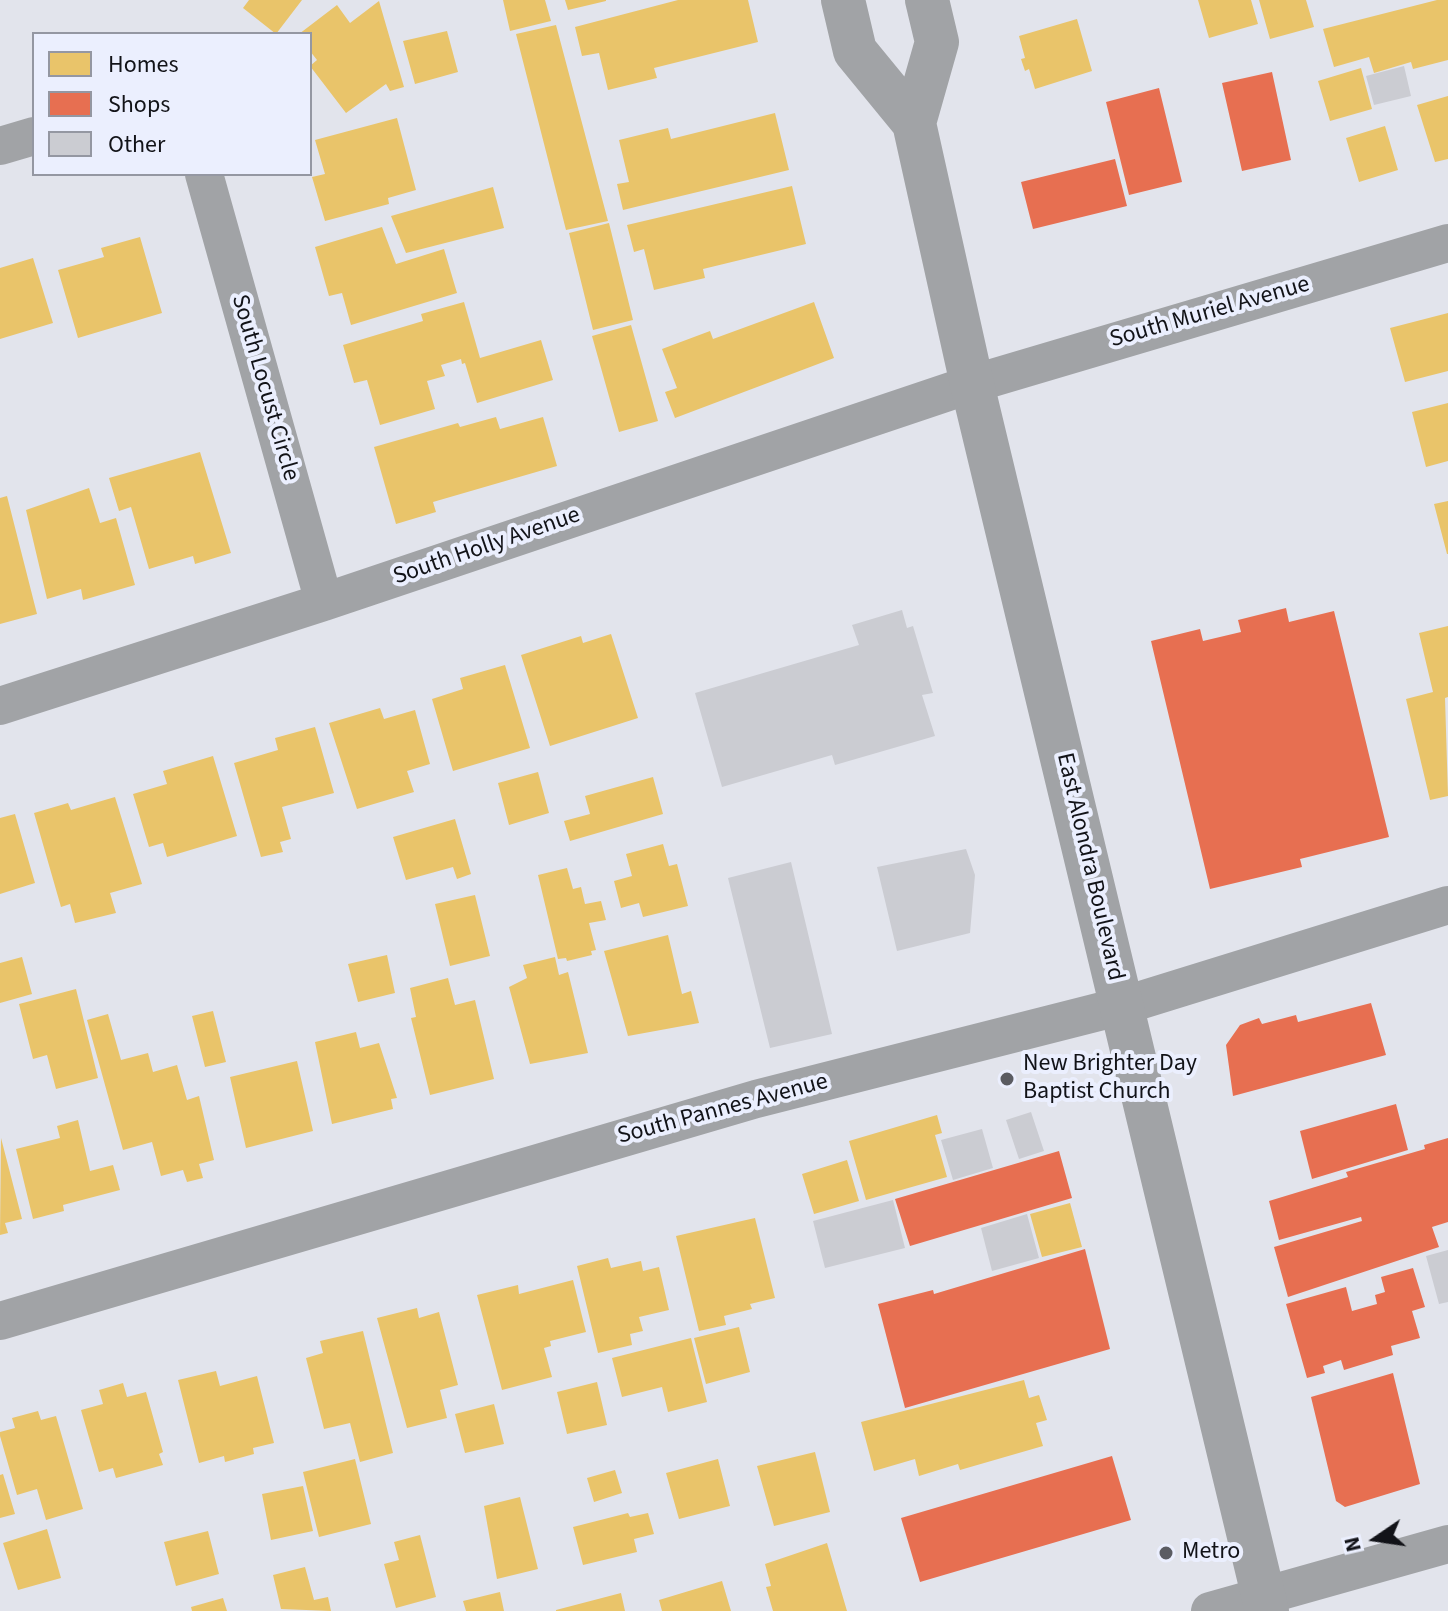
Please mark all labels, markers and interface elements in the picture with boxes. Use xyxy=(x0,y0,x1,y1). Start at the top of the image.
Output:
legend xyxy=(32,32,312,176)
text: Homes xyxy=(108,47,179,82)
text: Shops xyxy=(108,87,170,122)
text: Other xyxy=(108,127,165,162)
street label: South Muriel Avenue xyxy=(1107,271,1313,355)
street label: South Locust Circle xyxy=(224,292,304,484)
street label: South Holly Avenue xyxy=(390,502,584,592)
street label: East Alondra Boulevard xyxy=(1049,750,1129,984)
place label: New Brighter Day Baptist Church xyxy=(1023,1051,1197,1107)
street label: South Pannes Avenue xyxy=(615,1068,831,1152)
marker: New Brighter Day Baptist Church xyxy=(998,1070,1016,1088)
north arrow xyxy=(1336,1499,1416,1579)
text: N xyxy=(1335,1534,1370,1555)
place label: Metro xyxy=(1182,1539,1240,1567)
marker: Metro xyxy=(1157,1544,1175,1562)

